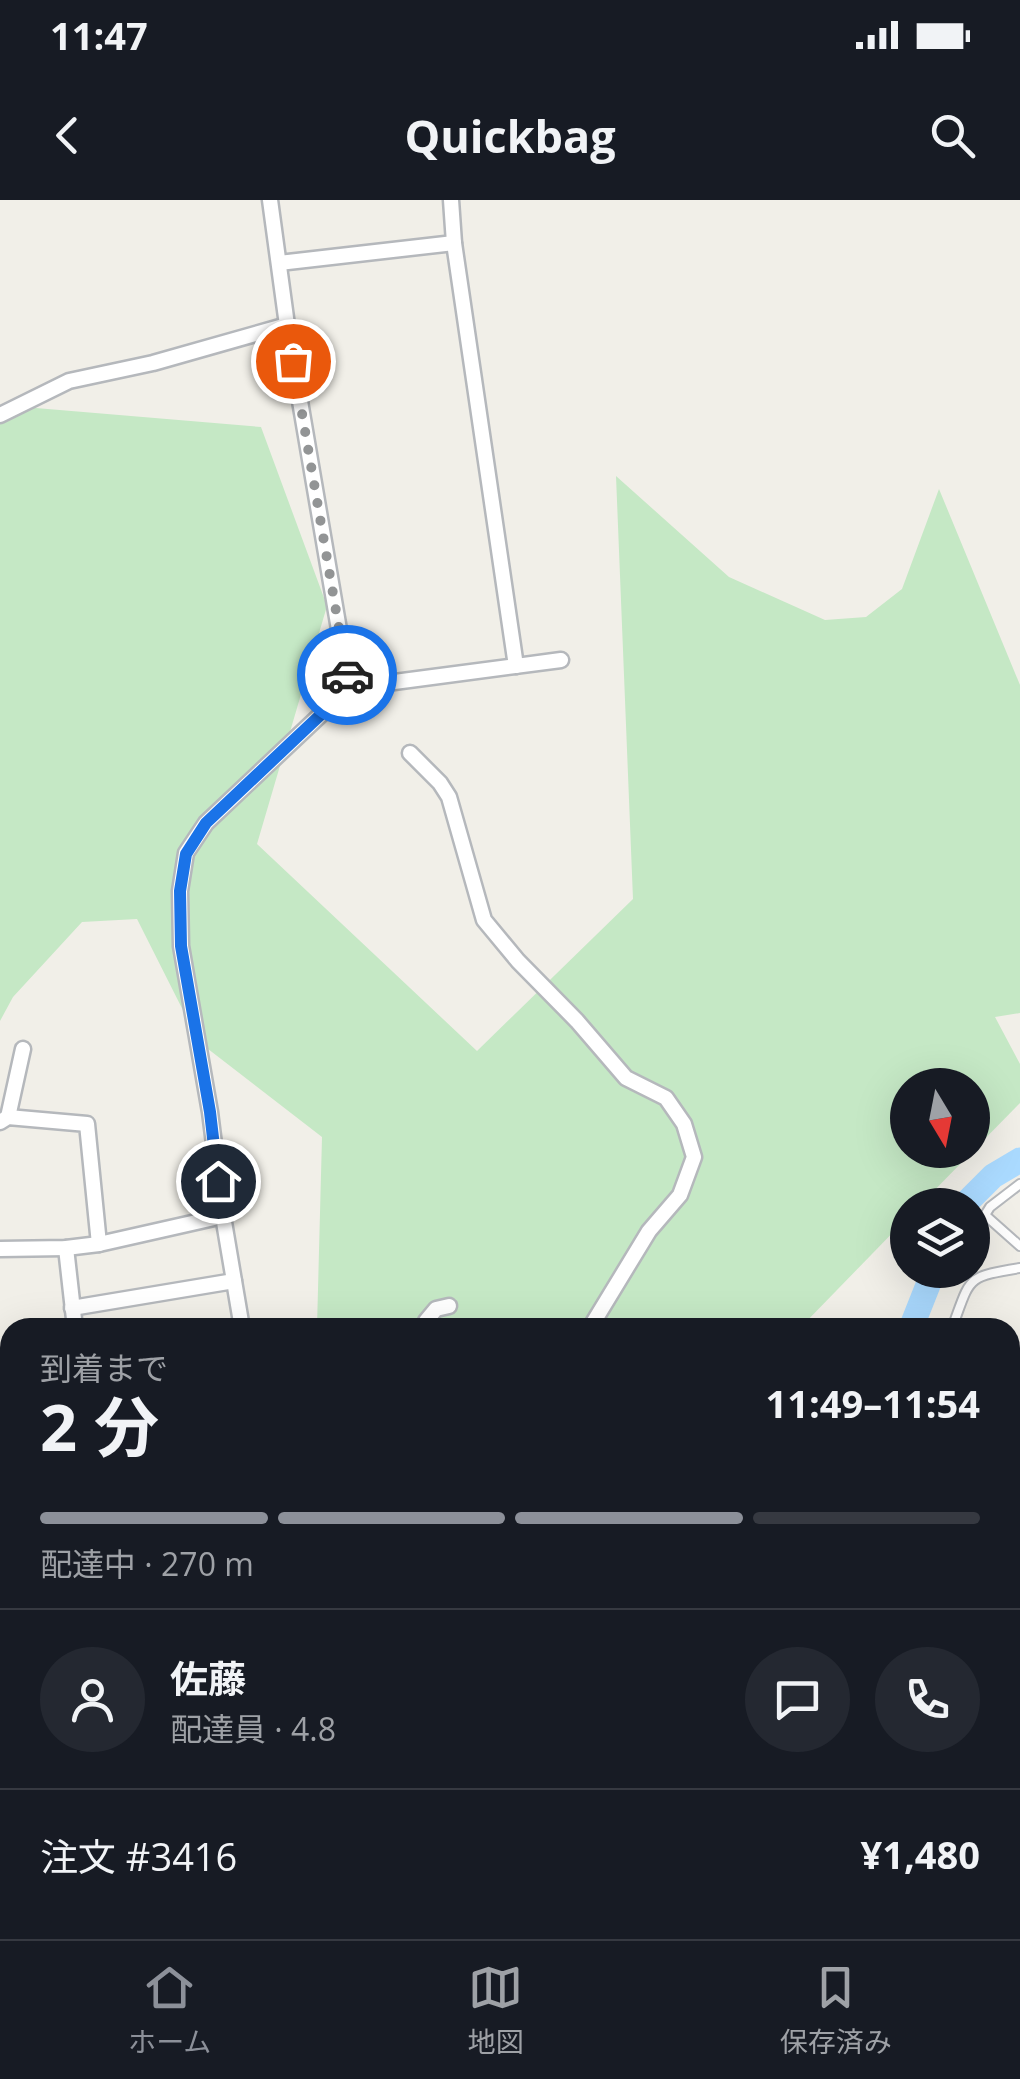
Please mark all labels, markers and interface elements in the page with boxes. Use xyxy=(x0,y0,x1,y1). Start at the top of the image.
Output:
text: 11:47 xyxy=(50,9,148,61)
text: Quickbag xyxy=(404,105,616,166)
icon: back xyxy=(40,108,95,163)
icon: search xyxy=(925,108,980,163)
pin xyxy=(251,319,336,404)
icon: bag xyxy=(266,334,321,389)
courier xyxy=(297,625,397,725)
icon: car xyxy=(320,648,375,703)
north arrow xyxy=(890,1068,990,1168)
map controls xyxy=(890,1068,990,1288)
pin xyxy=(176,1139,261,1224)
icon: home xyxy=(191,1154,246,1209)
button: layers xyxy=(890,1188,990,1288)
text: 到着まで xyxy=(40,1346,168,1389)
text: 11:49–11:54 xyxy=(766,1377,980,1429)
text: 2 分 xyxy=(40,1382,159,1470)
text: 配達中 · 270 m xyxy=(40,1542,254,1585)
button: person xyxy=(40,1647,145,1752)
button: chat xyxy=(745,1647,850,1752)
button: phone xyxy=(875,1647,980,1752)
text: 佐藤 xyxy=(170,1652,246,1704)
text: 配達員 · 4.8 xyxy=(170,1707,336,1750)
text: ¥1,480 xyxy=(861,1828,980,1880)
text: 注文 #3416 xyxy=(40,1830,237,1882)
tab: ホーム xyxy=(128,1960,211,2060)
tab: 地図 xyxy=(468,1960,524,2060)
tab: 保存済み xyxy=(780,1960,892,2060)

